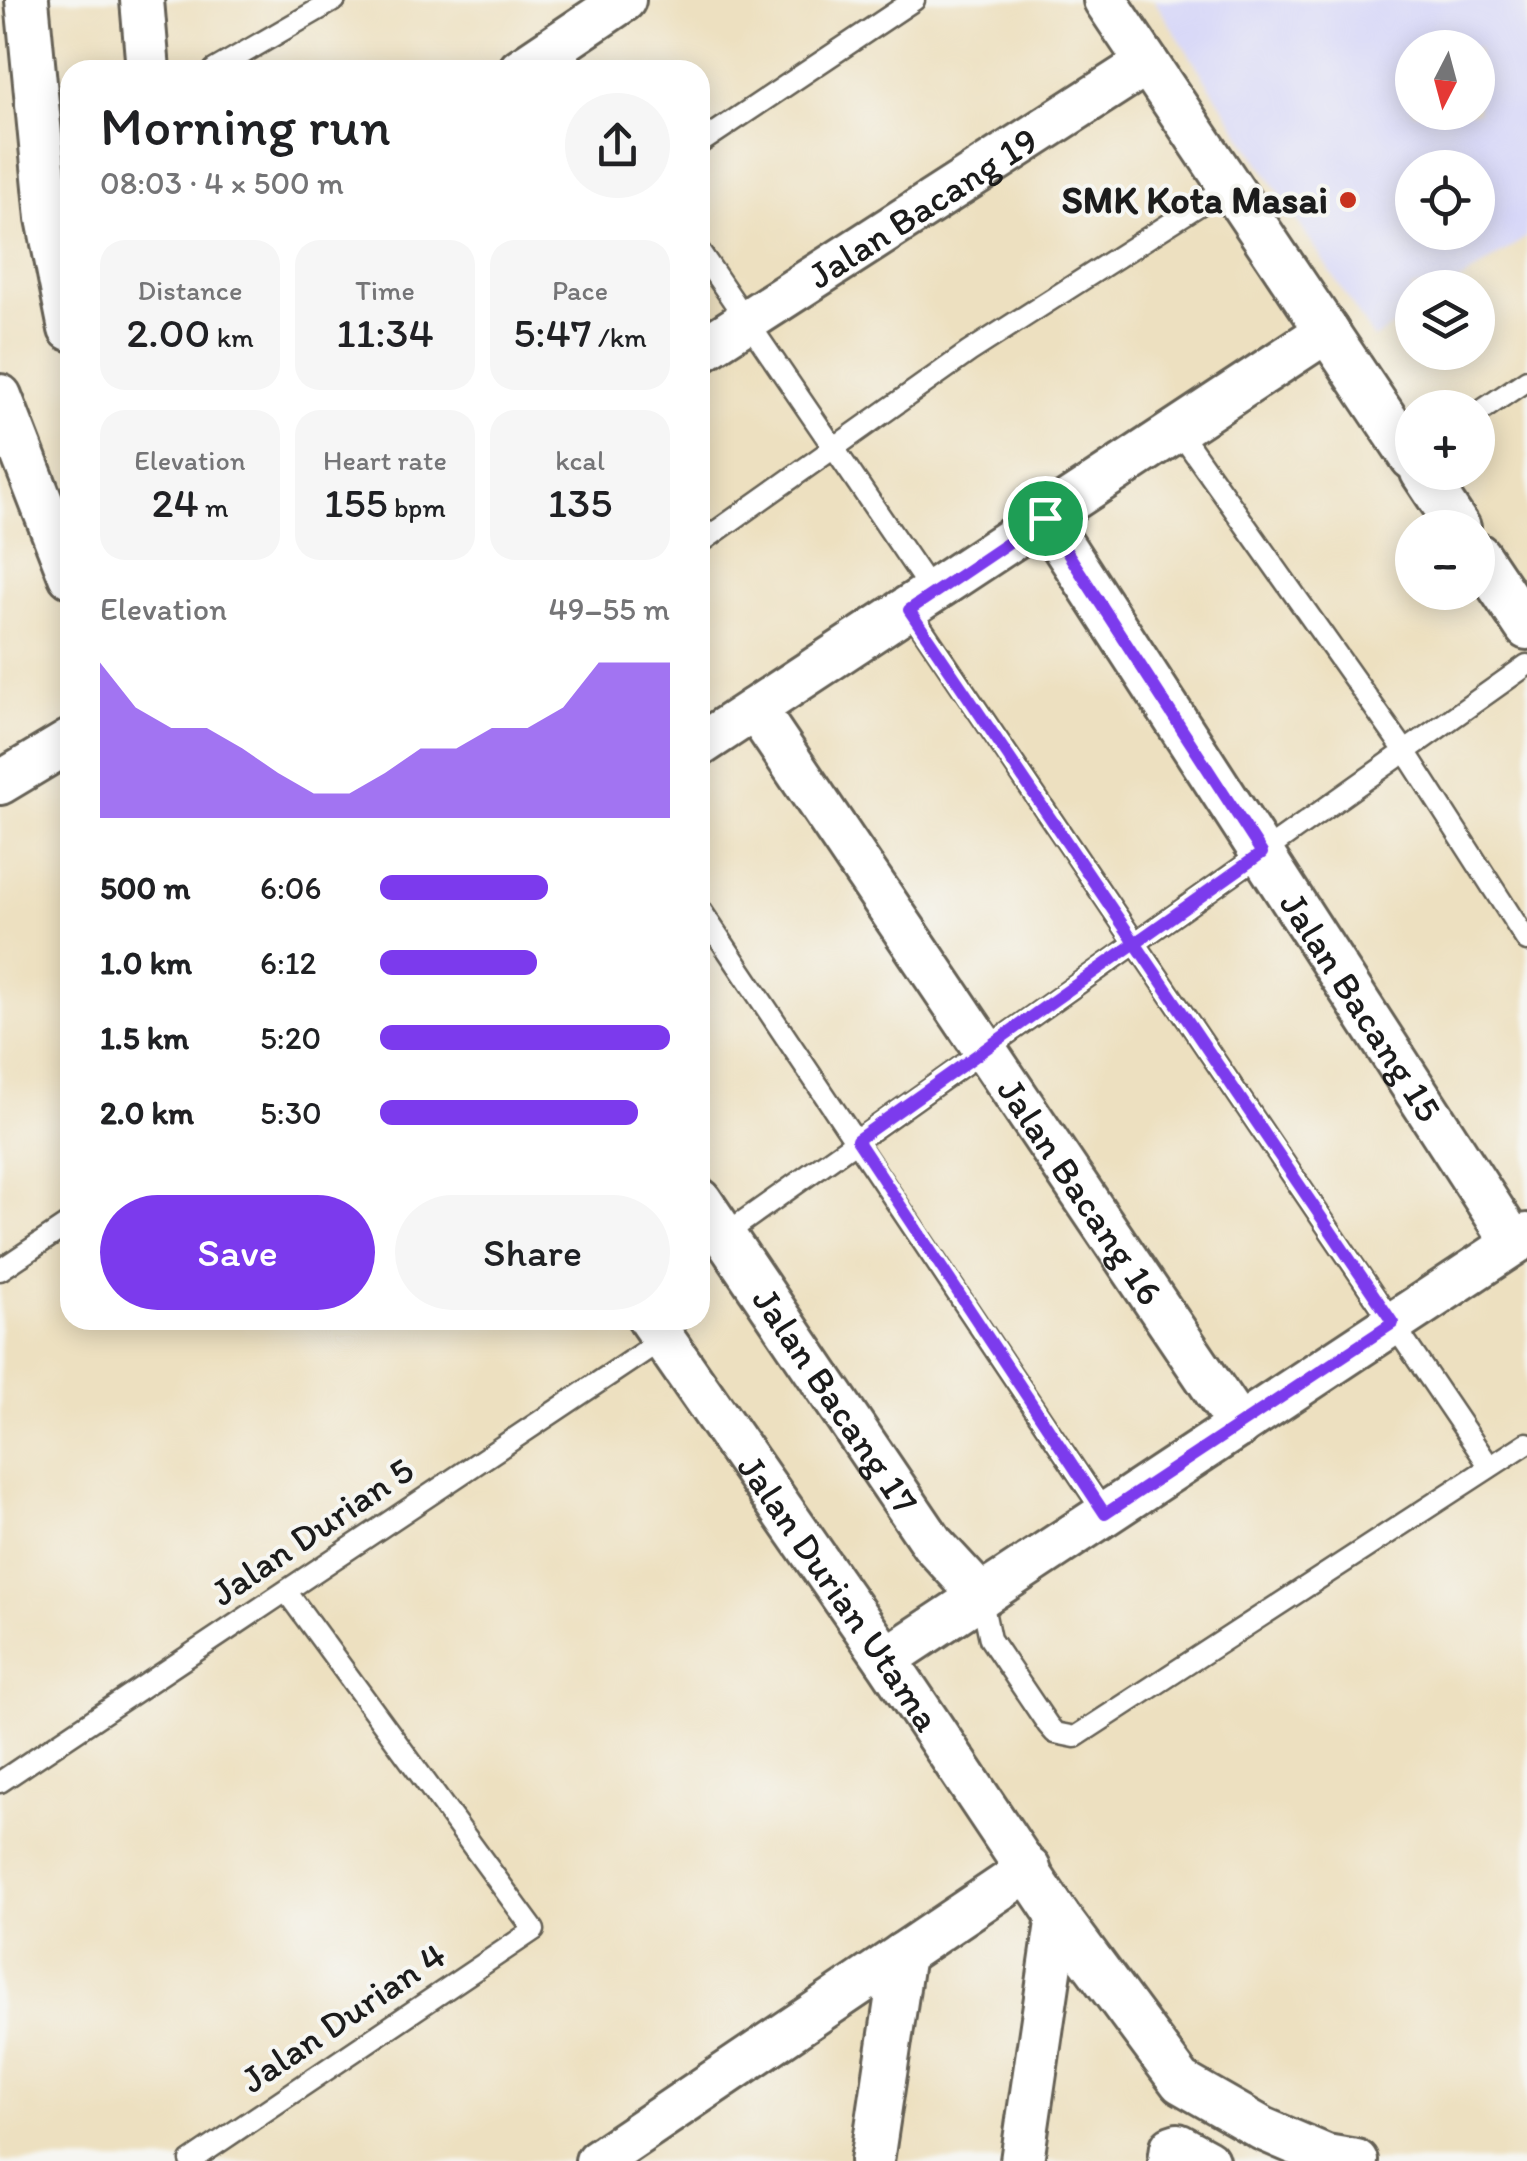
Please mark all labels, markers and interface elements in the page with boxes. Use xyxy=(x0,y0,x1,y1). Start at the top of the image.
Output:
north arrow xyxy=(1395,30,1495,130)
map controls xyxy=(1395,30,1495,610)
text: Morning run xyxy=(100,93,391,159)
button: share xyxy=(565,93,670,198)
street label: Jalan Bacang 19 xyxy=(799,117,1046,298)
button: locate xyxy=(1395,150,1495,250)
text: 08:03 · 4 × 500 m xyxy=(100,164,344,202)
place label: SMK Kota Masai xyxy=(1061,177,1328,223)
marker: SMK Kota Masai xyxy=(1337,189,1359,211)
button: layers xyxy=(1395,270,1495,370)
text: Distance xyxy=(138,273,242,307)
text: Time xyxy=(355,273,415,307)
text: Pace xyxy=(552,273,608,307)
text: 2.00 xyxy=(126,307,210,358)
text: 11:34 xyxy=(336,307,434,358)
text: 5:47 xyxy=(513,307,592,358)
text: km xyxy=(210,320,254,354)
text: /km xyxy=(592,320,647,354)
button: + xyxy=(1395,390,1495,490)
text: Elevation xyxy=(134,443,246,477)
text: Heart rate xyxy=(323,443,447,477)
text: kcal xyxy=(555,443,605,477)
pin xyxy=(1003,476,1088,561)
text: 24 xyxy=(151,477,199,528)
text: 155 xyxy=(324,477,388,528)
text: 135 xyxy=(548,477,612,528)
text: m xyxy=(199,490,229,524)
text: bpm xyxy=(388,490,446,524)
icon: arrive xyxy=(1018,491,1073,546)
button: − xyxy=(1395,510,1495,610)
text: Elevation xyxy=(100,590,227,628)
text: 49–55 m xyxy=(548,590,670,628)
text: 500 m xyxy=(100,869,190,907)
text: 6:06 xyxy=(260,869,321,907)
street label: Jalan Bacang 15 xyxy=(1270,883,1452,1130)
text: 1.0 km xyxy=(100,944,192,982)
text: 6:12 xyxy=(260,944,316,982)
text: 1.5 km xyxy=(100,1019,189,1057)
text: 5:20 xyxy=(260,1019,321,1057)
street label: Jalan Bacang 16 xyxy=(988,1069,1174,1314)
text: 2.0 km xyxy=(100,1094,194,1132)
text: 5:30 xyxy=(260,1094,322,1132)
button: Save xyxy=(100,1195,375,1310)
button: Share xyxy=(395,1195,670,1310)
street label: Jalan Bacang 17 xyxy=(743,1279,928,1522)
street label: Jalan Durian 5 xyxy=(202,1446,422,1616)
street label: Jalan Durian Utama xyxy=(728,1446,951,1740)
street label: Jalan Durian 4 xyxy=(232,1932,454,2102)

